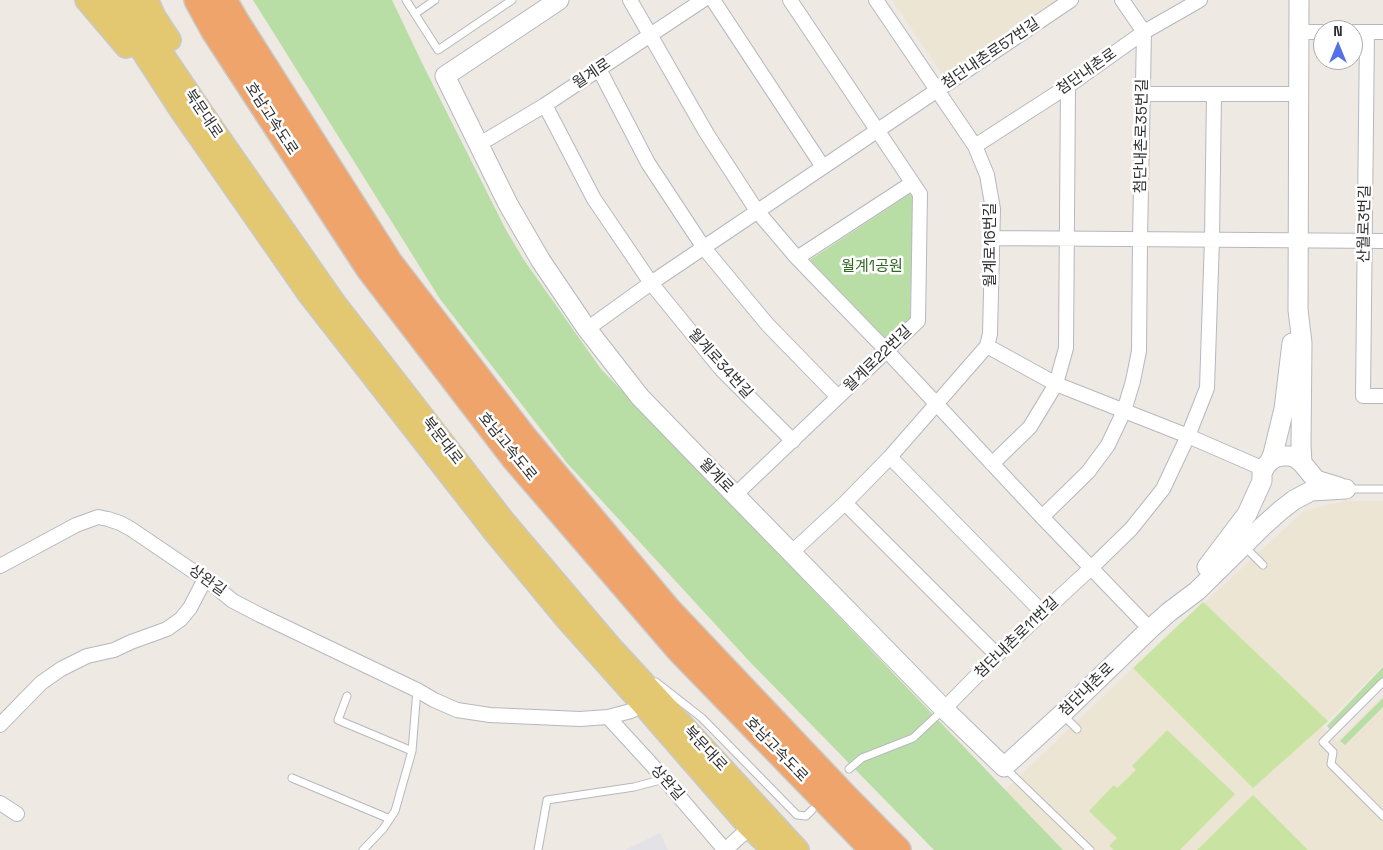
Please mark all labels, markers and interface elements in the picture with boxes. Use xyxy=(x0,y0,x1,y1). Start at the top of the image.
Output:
street label: 첨단내촌로57번길 xyxy=(939,15,1043,93)
north arrow xyxy=(1313,20,1363,70)
text: N xyxy=(1333,22,1343,40)
street label: 첨단내촌로 xyxy=(1054,45,1120,99)
street label: 월계로 xyxy=(570,55,614,93)
street label: 호남고속도로 xyxy=(241,79,301,159)
street label: 첨단내촌로35번길 xyxy=(1132,79,1152,193)
street label: 북문대로 xyxy=(180,86,226,142)
street label: 산월로3번길 xyxy=(1355,185,1375,263)
street label: 월계로16번길 xyxy=(982,203,1000,287)
park label: 월계1공원 xyxy=(841,258,903,276)
street label: 월계로22번길 xyxy=(840,322,916,396)
street label: 월계로34번길 xyxy=(684,325,756,403)
street label: 호남고속도로 xyxy=(474,409,540,485)
street label: 북문대로 xyxy=(418,414,466,468)
street label: 월계로 xyxy=(695,455,737,497)
street label: 상완길 xyxy=(185,562,229,600)
street label: 첨단내촌로11번길 xyxy=(971,594,1063,682)
street label: 첨단내촌로 xyxy=(1056,660,1118,720)
street label: 호남고속도로 xyxy=(741,714,811,786)
street label: 북문대로 xyxy=(680,723,730,775)
street label: 상완길 xyxy=(647,761,687,805)

